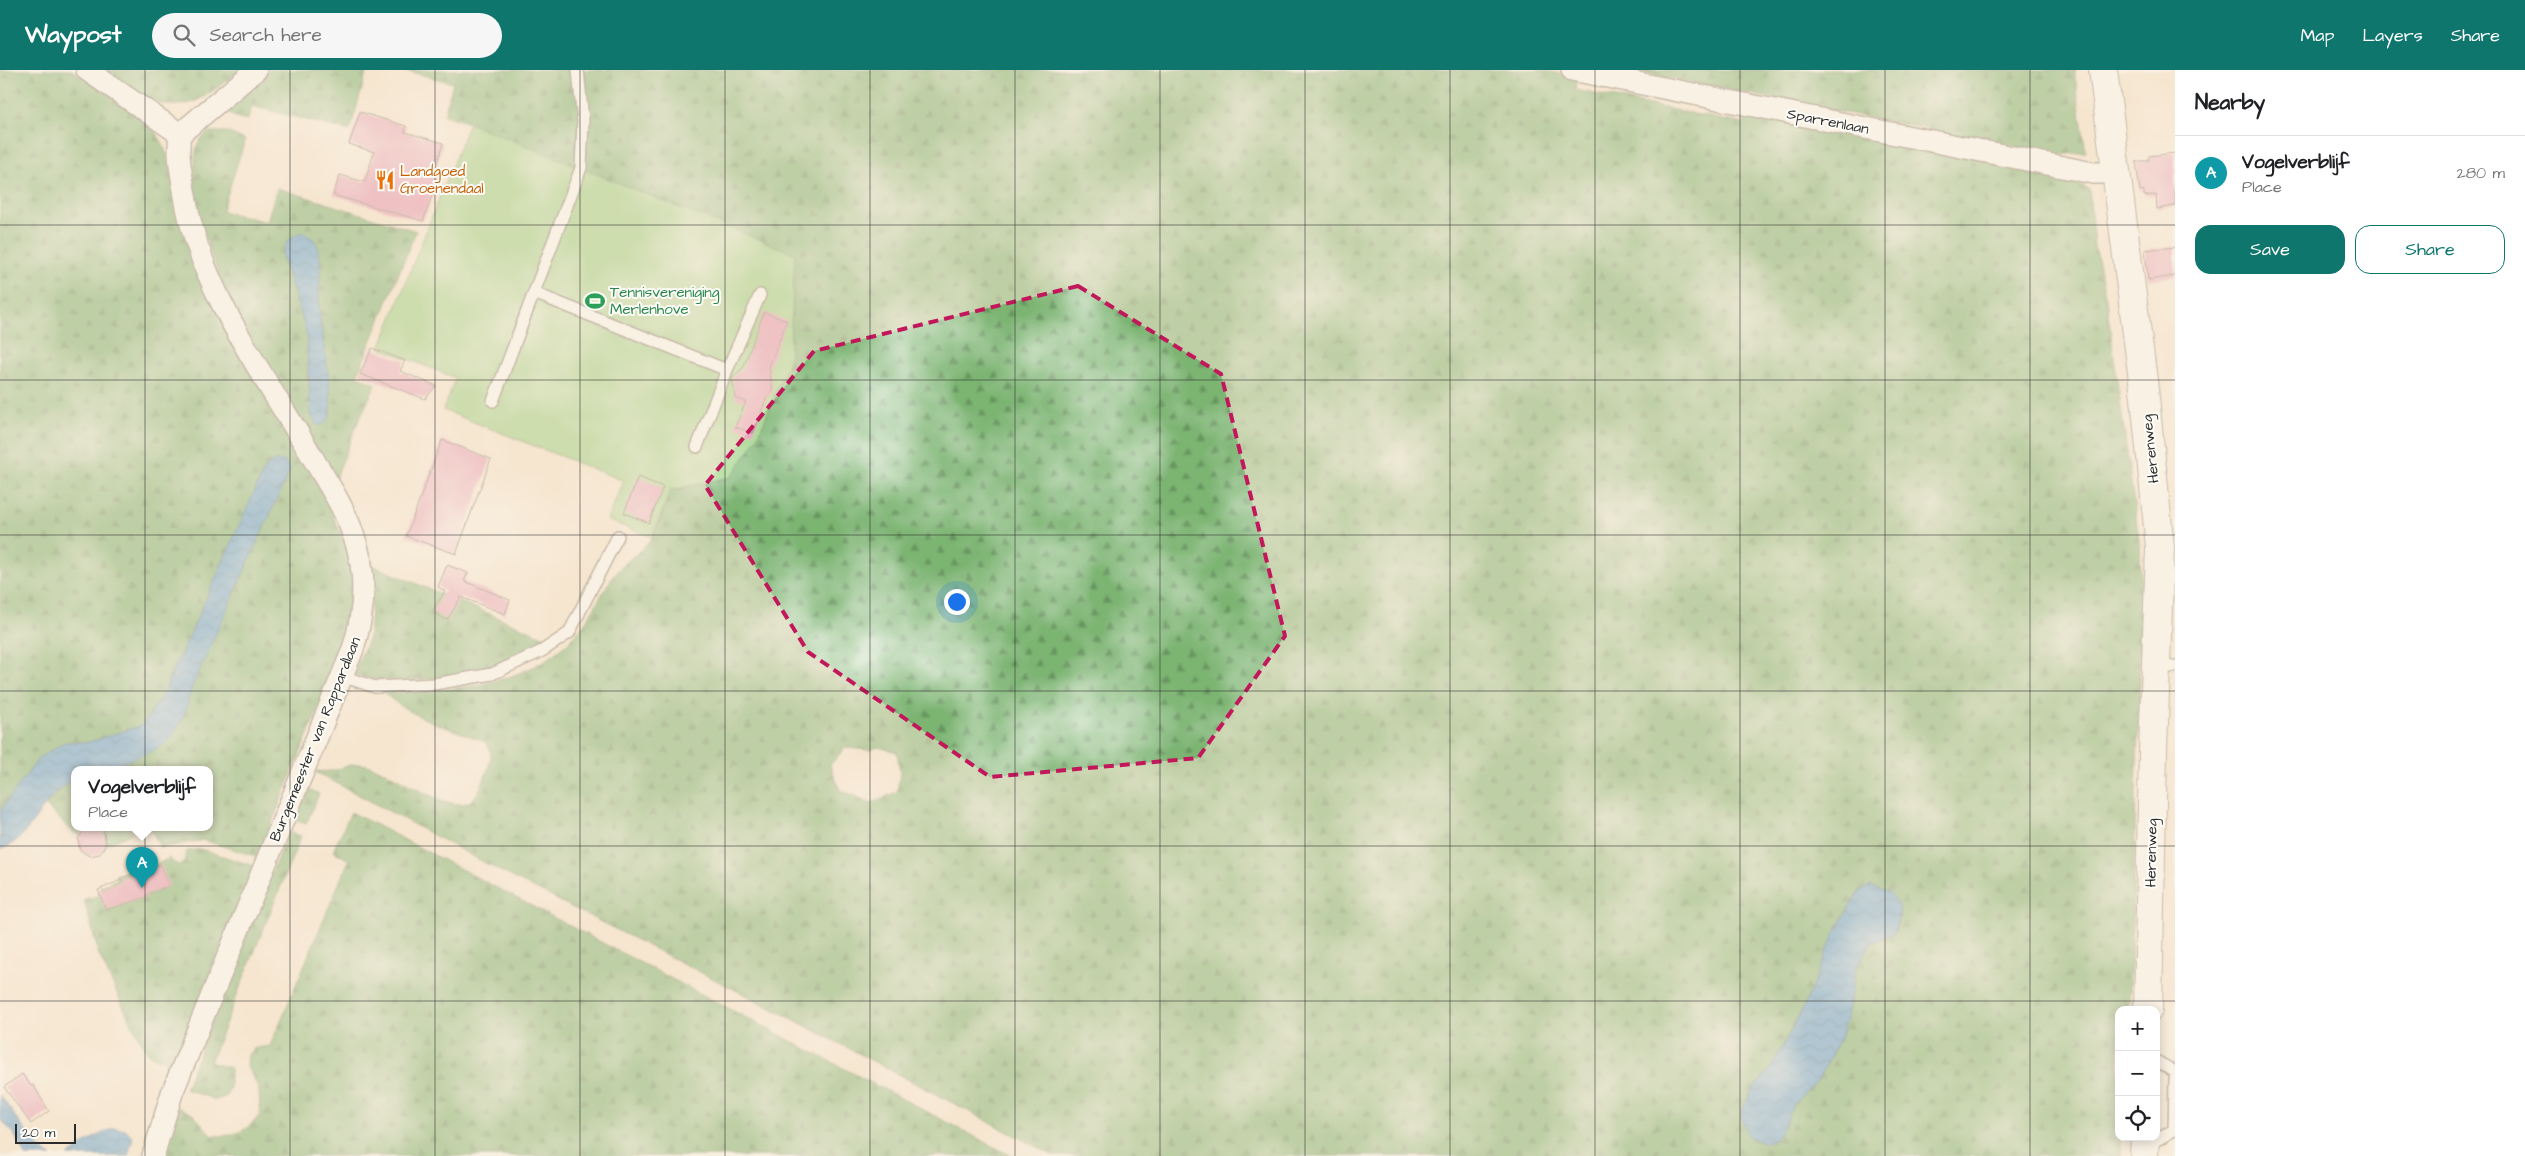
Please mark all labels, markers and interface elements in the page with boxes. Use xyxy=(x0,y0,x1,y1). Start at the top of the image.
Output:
search box xyxy=(152,13,502,58)
text: Waypost xyxy=(25,18,122,52)
icon: search xyxy=(170,21,198,49)
text: Search here xyxy=(210,22,322,49)
text: Map xyxy=(2300,23,2334,48)
text: Layers xyxy=(2362,23,2423,48)
text: Share xyxy=(2451,23,2500,48)
text: Nearby xyxy=(2195,88,2265,117)
street label: Sparrenlaan xyxy=(1785,103,1871,140)
text: Vogelverblijf xyxy=(2242,149,2349,176)
place label: Landgoed Groenendaal xyxy=(400,161,484,199)
text: A xyxy=(2206,162,2216,184)
text: 280 m xyxy=(2457,162,2505,184)
restaurant icon: Landgoed Groenendaal xyxy=(374,169,396,191)
text: Place xyxy=(2242,176,2282,198)
button: Save xyxy=(2195,225,2345,274)
button: Share xyxy=(2355,225,2505,274)
place label: Tennisvereniging Merlenhove xyxy=(610,282,720,320)
sports icon: Tennisvereniging Merlenhove xyxy=(584,290,606,312)
street label: Herenweg xyxy=(2136,413,2166,484)
your location xyxy=(944,589,970,615)
street label: Burgemeester van Rappardlaan xyxy=(265,633,367,845)
popup xyxy=(71,766,213,831)
text: Vogelverblijf xyxy=(88,774,196,801)
text: Place xyxy=(88,801,128,823)
street label: Herenweg xyxy=(2140,818,2164,888)
pin: A xyxy=(126,847,158,888)
map controls xyxy=(2115,1006,2160,1141)
button: + xyxy=(2115,1006,2160,1051)
button: − xyxy=(2115,1051,2160,1096)
button: locate xyxy=(2115,1096,2160,1141)
scale bar xyxy=(15,1121,76,1144)
text: 20 m xyxy=(22,1123,55,1143)

